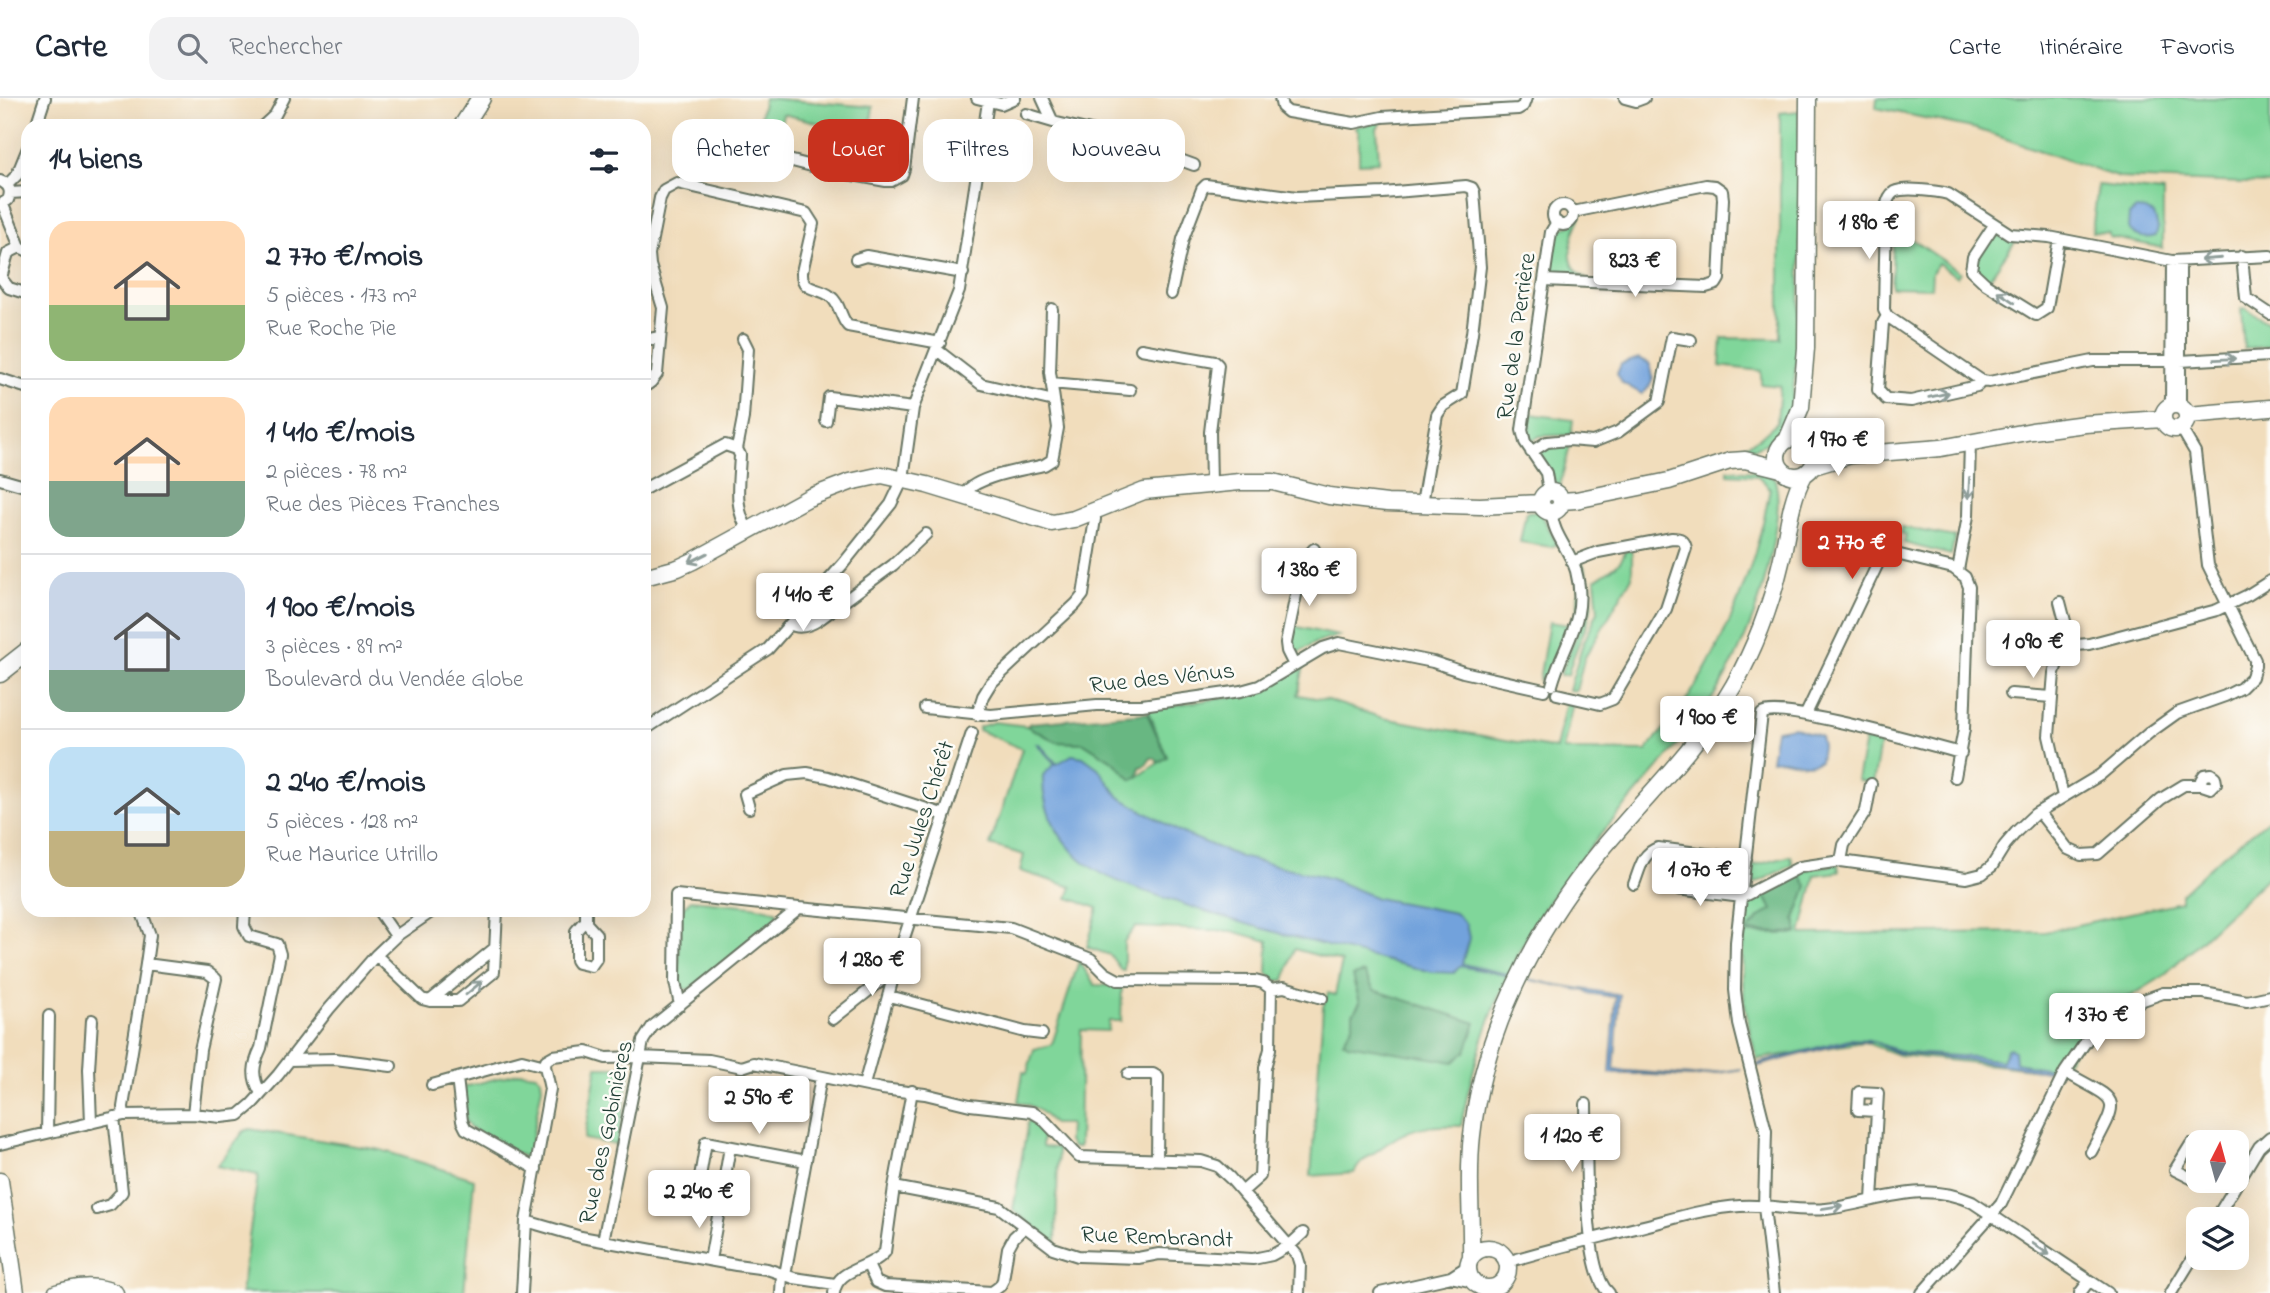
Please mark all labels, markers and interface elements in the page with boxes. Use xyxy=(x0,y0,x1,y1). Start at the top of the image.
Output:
search box xyxy=(149,17,639,80)
text: Carte xyxy=(35,24,107,72)
icon: search xyxy=(173,29,211,67)
text: Rechercher xyxy=(229,29,342,67)
text: Carte xyxy=(1949,31,2001,66)
text: Itinéraire xyxy=(2039,31,2123,66)
text: Favoris xyxy=(2161,31,2235,66)
chip: Acheter xyxy=(672,119,794,182)
chip: Louer xyxy=(808,119,909,182)
chip: Filtres xyxy=(923,119,1033,182)
chip: Nouveau xyxy=(1047,119,1185,182)
text: 14 biens xyxy=(49,139,143,183)
icon: filters xyxy=(585,142,623,180)
pin: 1 890 € xyxy=(1804,202,1934,261)
text: 1 890 € xyxy=(1839,207,1899,240)
text: 2 770 €/mois xyxy=(266,236,423,280)
pin: 823 € xyxy=(1586,240,1684,299)
text: 823 € xyxy=(1609,245,1661,278)
icon: home xyxy=(105,249,189,333)
street label: Rue de la Perrière xyxy=(1488,250,1547,422)
one-way arrow xyxy=(2199,252,2222,265)
text: 5 pièces · 173 m² xyxy=(266,280,417,313)
one-way arrow xyxy=(1997,290,2017,304)
text: Rue Roche Pie xyxy=(266,313,396,346)
one-way arrow xyxy=(2213,353,2236,366)
one-way arrow xyxy=(1927,387,1950,401)
text: 1 410 €/mois xyxy=(266,412,415,456)
pin: 1 970 € xyxy=(1773,418,1903,478)
text: 1 970 € xyxy=(1807,424,1869,457)
icon: home xyxy=(105,425,189,509)
text: 2 pièces · 78 m² xyxy=(266,456,407,489)
one-way arrow xyxy=(1962,476,1975,499)
text: Rue des Pièces Franches xyxy=(266,489,500,522)
pin: 2 770 € xyxy=(1787,522,1917,581)
text: 2 770 € xyxy=(1818,527,1886,560)
pin: 1 380 € xyxy=(1244,548,1374,608)
one-way arrow xyxy=(688,551,709,565)
text: 1 380 € xyxy=(1278,554,1340,587)
pin: 1 410 € xyxy=(738,574,868,633)
text: 1 410 € xyxy=(772,579,834,612)
text: 1 900 €/mois xyxy=(266,587,415,631)
icon: home xyxy=(105,600,189,684)
pin: 1 090 € xyxy=(1968,620,2098,680)
text: 1 090 € xyxy=(2002,626,2064,659)
text: 3 pièces · 89 m² xyxy=(266,631,403,664)
street label: Rue des Vénus xyxy=(1088,654,1237,705)
text: Boulevard du Vendée Globe xyxy=(266,664,523,697)
pin: 1 900 € xyxy=(1642,696,1772,756)
text: 1 900 € xyxy=(1676,702,1738,735)
street label: Rue Jules Chérêt xyxy=(881,737,965,903)
text: 2 240 €/mois xyxy=(266,762,426,806)
icon: home xyxy=(105,775,189,859)
text: 5 pièces · 128 m² xyxy=(266,806,418,839)
text: Rue Maurice Utrillo xyxy=(266,839,438,872)
pin: 1 070 € xyxy=(1635,848,1765,908)
text: 1 070 € xyxy=(1668,854,1732,887)
pin: 1 280 € xyxy=(807,939,937,998)
text: 1 280 € xyxy=(840,944,904,977)
one-way arrow xyxy=(465,980,483,996)
pin: 1 370 € xyxy=(2032,993,2162,1053)
text: 1 370 € xyxy=(2065,999,2129,1032)
street label: Rue des Gobinières xyxy=(571,1037,644,1228)
pin: 2 590 € xyxy=(694,1076,824,1136)
text: 2 590 € xyxy=(725,1082,793,1115)
pin: 1 120 € xyxy=(1507,1114,1637,1174)
text: 1 120 € xyxy=(1540,1120,1604,1153)
north arrow xyxy=(2186,1130,2249,1194)
map controls xyxy=(2186,1130,2249,1270)
pin: 2 240 € xyxy=(634,1170,764,1230)
text: 2 240 € xyxy=(664,1176,734,1209)
one-way arrow xyxy=(1820,1201,1843,1214)
button: layers xyxy=(2186,1207,2249,1270)
street label: Rue Rembrandt xyxy=(1080,1218,1234,1259)
one-way arrow xyxy=(2031,1242,2051,1256)

